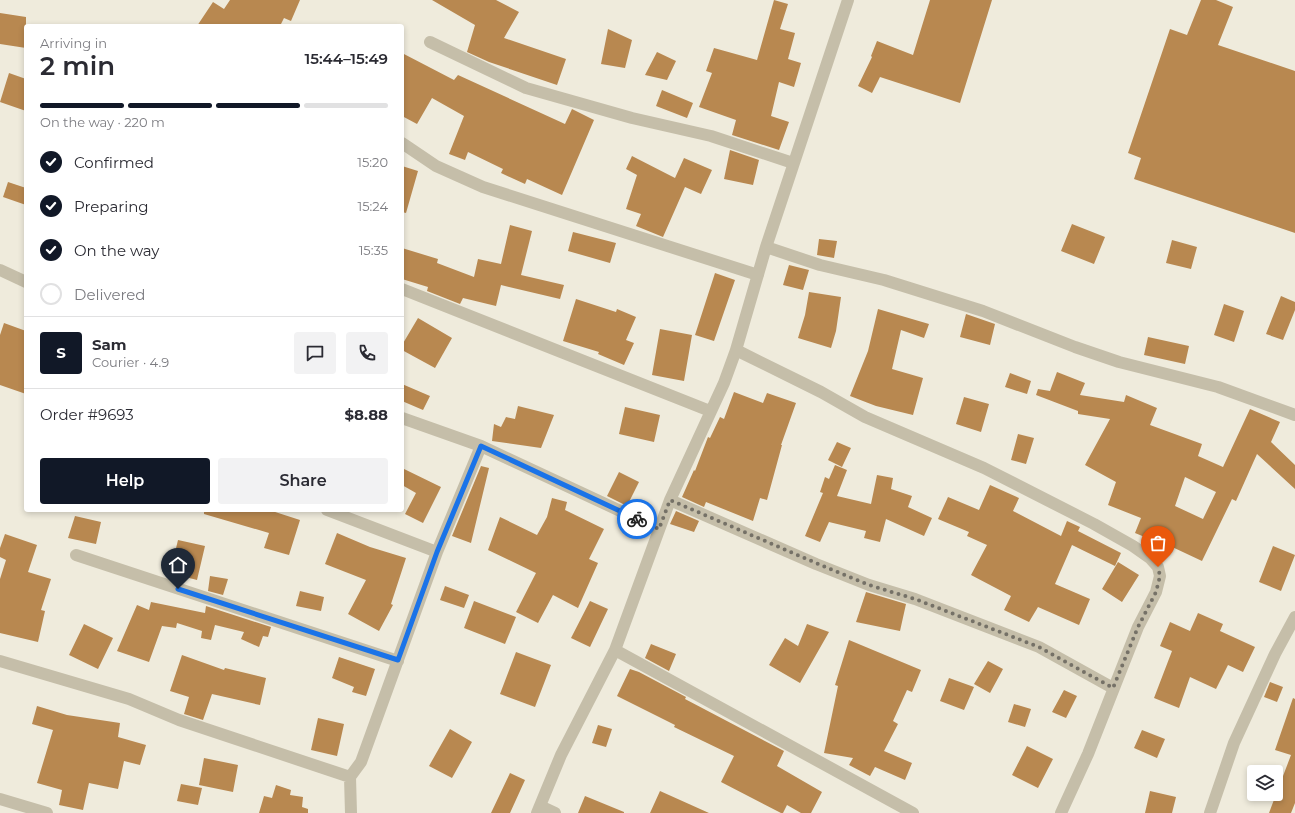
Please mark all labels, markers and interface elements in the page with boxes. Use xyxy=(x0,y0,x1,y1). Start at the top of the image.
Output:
text: Arriving in xyxy=(40,35,107,51)
text: 15:44–15:49 xyxy=(304,49,388,68)
text: 2 min xyxy=(40,50,115,82)
text: On the way · 220 m xyxy=(40,114,165,130)
icon: check xyxy=(40,151,62,173)
text: Confirmed xyxy=(74,153,154,172)
text: 15:20 xyxy=(357,154,388,170)
icon: check xyxy=(40,195,62,217)
text: Preparing xyxy=(74,197,149,216)
text: 15:24 xyxy=(358,198,388,214)
icon: check xyxy=(40,239,62,261)
text: On the way xyxy=(74,241,159,260)
text: 15:35 xyxy=(359,242,388,258)
text: Delivered xyxy=(74,285,146,304)
button: chat xyxy=(294,332,336,374)
button: phone xyxy=(346,332,388,374)
text: Sam xyxy=(92,335,127,354)
text: S xyxy=(56,343,66,362)
text: Courier · 4.9 xyxy=(92,354,169,370)
text: Order #9693 xyxy=(40,405,134,424)
text: $8.88 xyxy=(344,405,388,424)
button: Help xyxy=(40,458,210,504)
button: Share xyxy=(218,458,388,504)
courier xyxy=(617,499,657,539)
icon: bike xyxy=(626,508,648,530)
pin xyxy=(1141,526,1175,567)
icon: bag xyxy=(1147,532,1169,554)
pin xyxy=(161,548,195,589)
icon: home xyxy=(167,554,189,576)
map controls xyxy=(1247,765,1283,801)
button: layers xyxy=(1247,765,1283,801)

